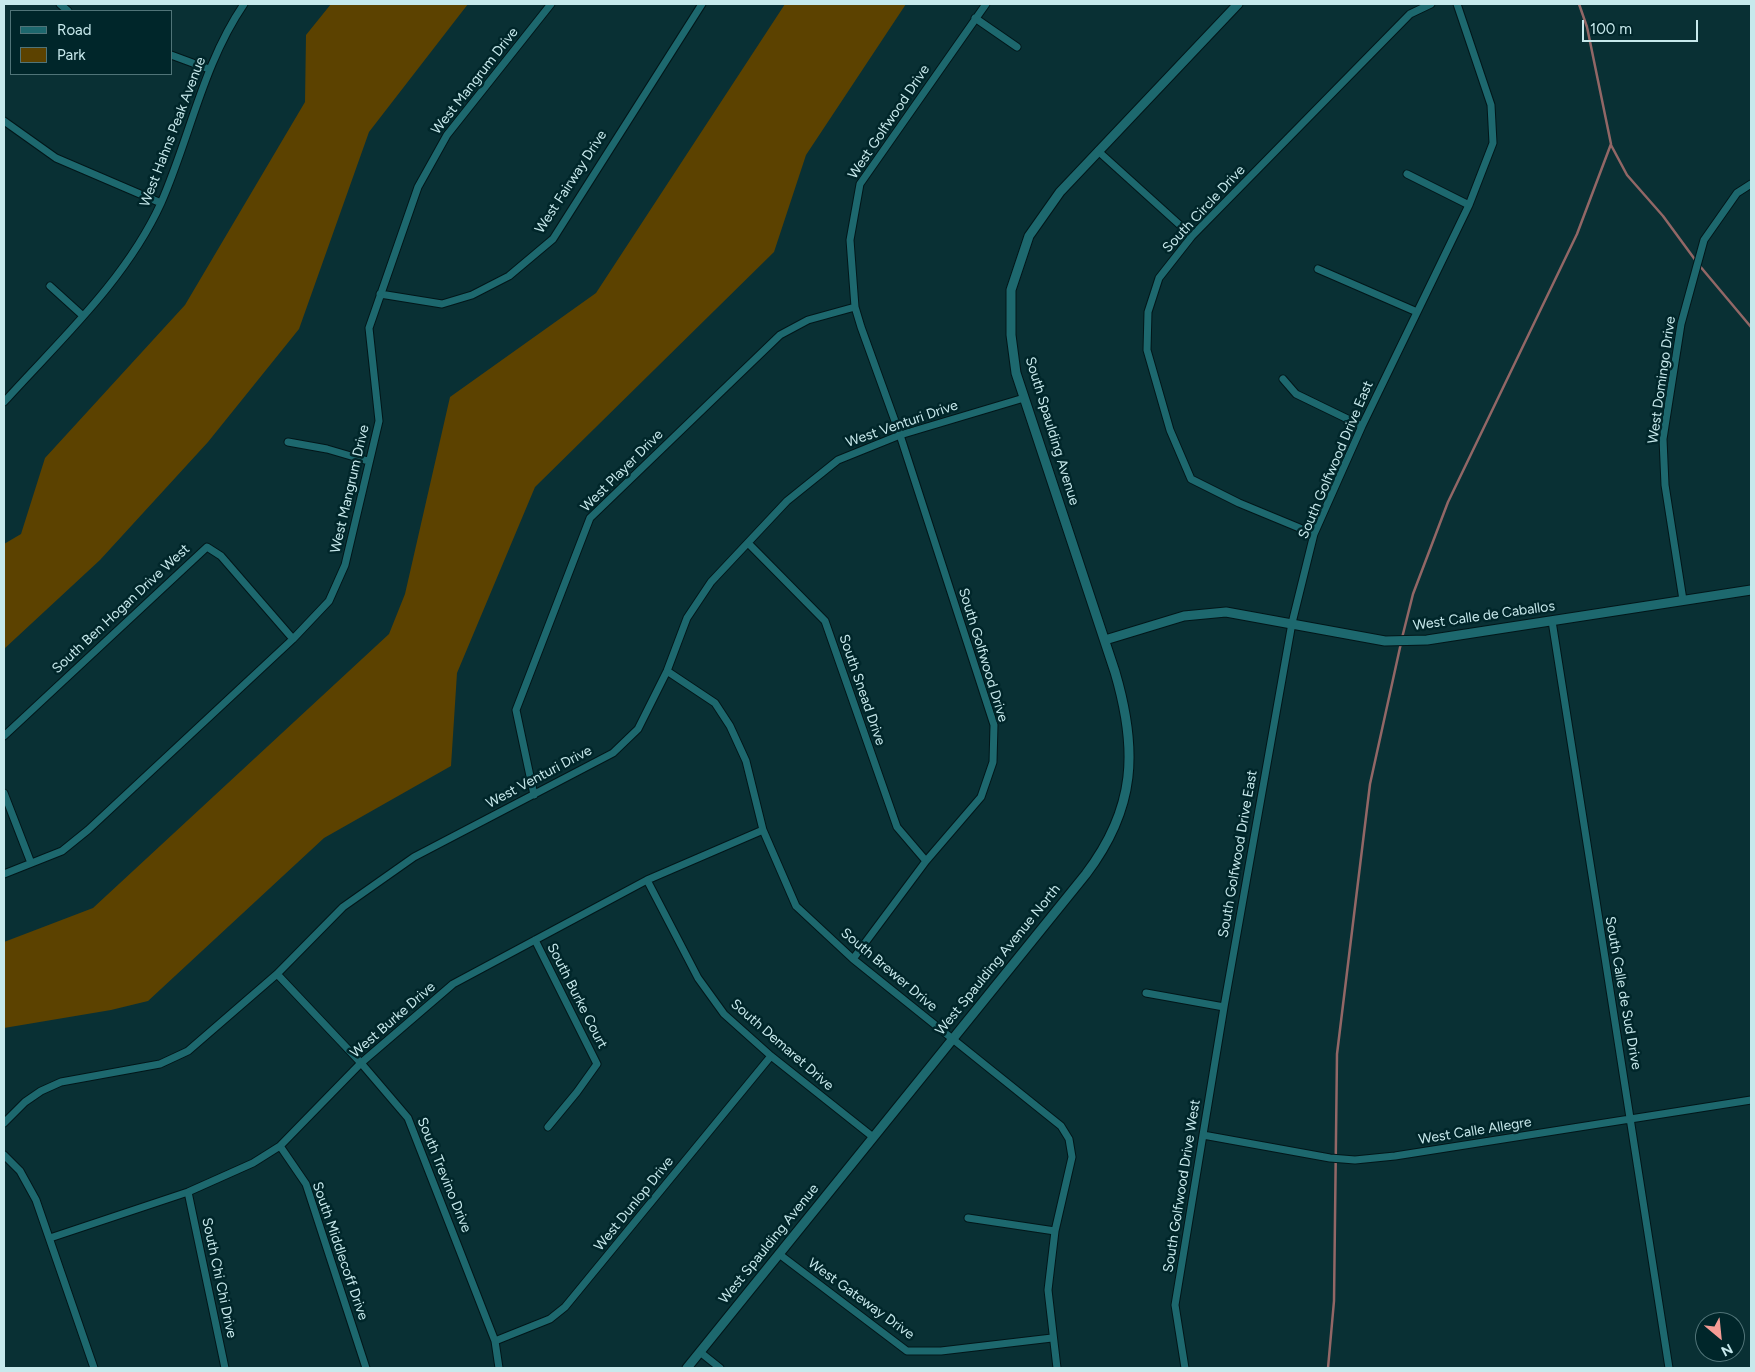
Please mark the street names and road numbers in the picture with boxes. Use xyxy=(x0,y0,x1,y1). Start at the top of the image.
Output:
street label: West Mangrum Drive xyxy=(428,24,522,138)
street label: West Hahns Peak Avenue xyxy=(137,55,209,209)
street label: West Golfwood Drive xyxy=(845,62,933,182)
street label: West Fairway Drive xyxy=(531,127,611,237)
street label: South Circle Drive xyxy=(1159,162,1249,256)
street label: West Domingo Drive xyxy=(1645,315,1679,445)
street label: South Spaulding Avenue xyxy=(1021,355,1083,507)
street label: South Golfwood Drive East xyxy=(1295,379,1377,541)
street label: West Venturi Drive xyxy=(844,397,960,451)
street label: West Mangrum Drive xyxy=(327,423,373,555)
street label: West Player Drive xyxy=(577,426,667,516)
street label: South Ben Hogan Drive West xyxy=(49,541,193,677)
street label: South Golfwood Drive xyxy=(955,586,1011,724)
street label: West Calle de Caballos xyxy=(1412,598,1556,634)
street label: South Snead Drive xyxy=(835,632,889,748)
street label: West Venturi Drive xyxy=(483,742,595,812)
street label: South Golfwood Drive East xyxy=(1215,769,1261,939)
street label: West Spaulding Avenue North xyxy=(932,881,1064,1039)
street label: South Calle de Sud Drive xyxy=(1601,915,1645,1071)
street label: South Brewer Drive xyxy=(837,925,941,1015)
street label: South Burke Court xyxy=(543,941,611,1051)
street label: West Burke Drive xyxy=(347,979,439,1061)
street label: South Demaret Drive xyxy=(727,996,837,1094)
street label: South Golfwood Drive West xyxy=(1160,1098,1204,1274)
street label: West Calle Allegre xyxy=(1417,1114,1533,1148)
street label: South Trevino Drive xyxy=(413,1115,475,1235)
street label: West Dunlop Drive xyxy=(591,1154,677,1254)
street label: South Middlecoff Drive xyxy=(308,1180,372,1322)
street label: West Spaulding Avenue xyxy=(716,1181,822,1307)
street label: South Chi Chi Drive xyxy=(198,1216,240,1340)
street label: West Gateway Drive xyxy=(805,1255,917,1343)

